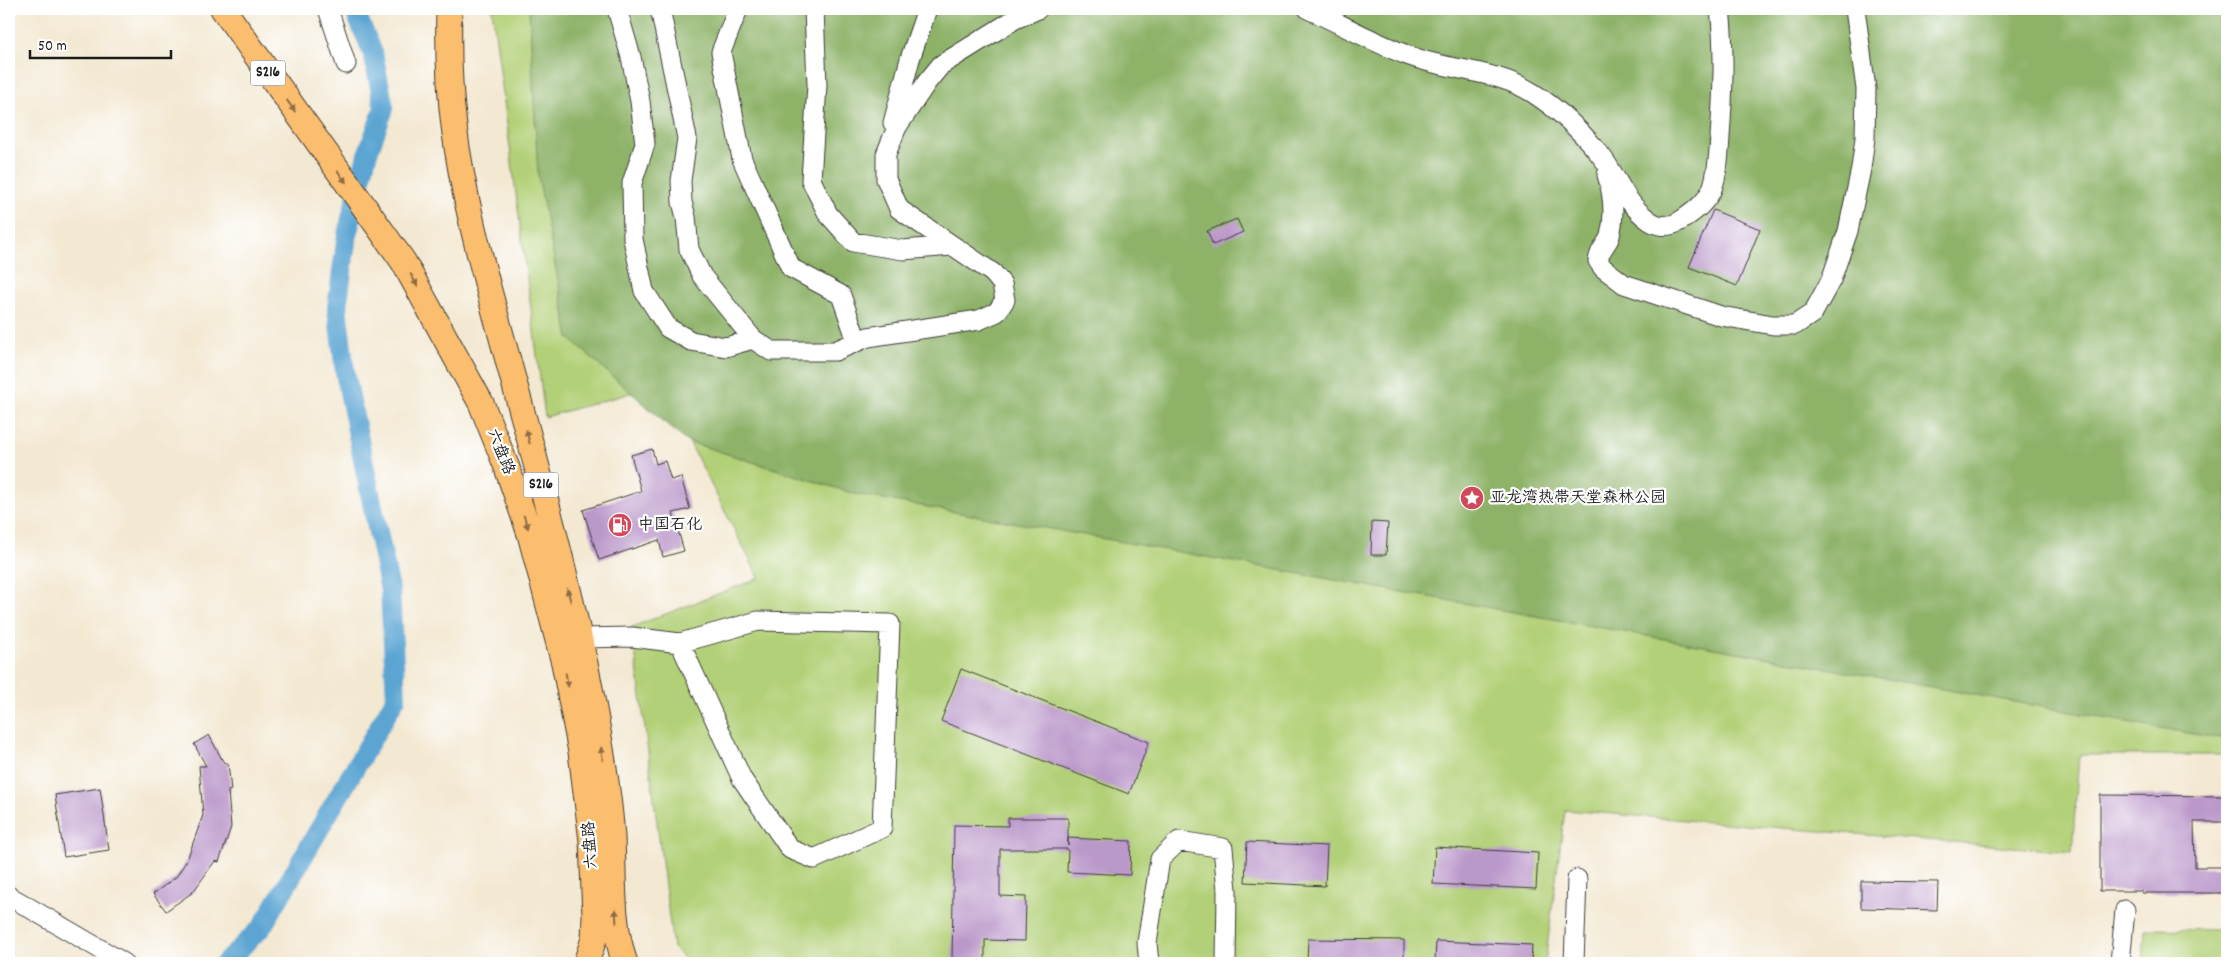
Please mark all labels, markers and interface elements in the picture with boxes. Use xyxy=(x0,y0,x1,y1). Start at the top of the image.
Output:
scale bar xyxy=(30,28,171,60)
text: 50 m xyxy=(38,36,67,58)
road number: S216 xyxy=(250,60,286,86)
one-way arrow xyxy=(286,99,296,113)
one-way arrow xyxy=(337,170,347,184)
one-way arrow xyxy=(409,274,418,287)
street label: 六盘路 xyxy=(480,425,520,479)
one-way arrow xyxy=(524,430,532,445)
road number: S216 xyxy=(524,472,558,498)
place icon: 亚龙湾热带天堂森林公园 xyxy=(1459,485,1485,511)
place label: 亚龙湾热带天堂森林公园 xyxy=(1490,487,1666,510)
fuel station icon: 中国石化 xyxy=(607,512,633,538)
place label: 中国石化 xyxy=(638,514,702,537)
one-way arrow xyxy=(523,515,530,530)
one-way arrow xyxy=(565,587,573,602)
one-way arrow xyxy=(564,672,572,688)
one-way arrow xyxy=(598,745,606,761)
street label: 六盘路 xyxy=(578,820,604,870)
one-way arrow xyxy=(612,907,620,923)

